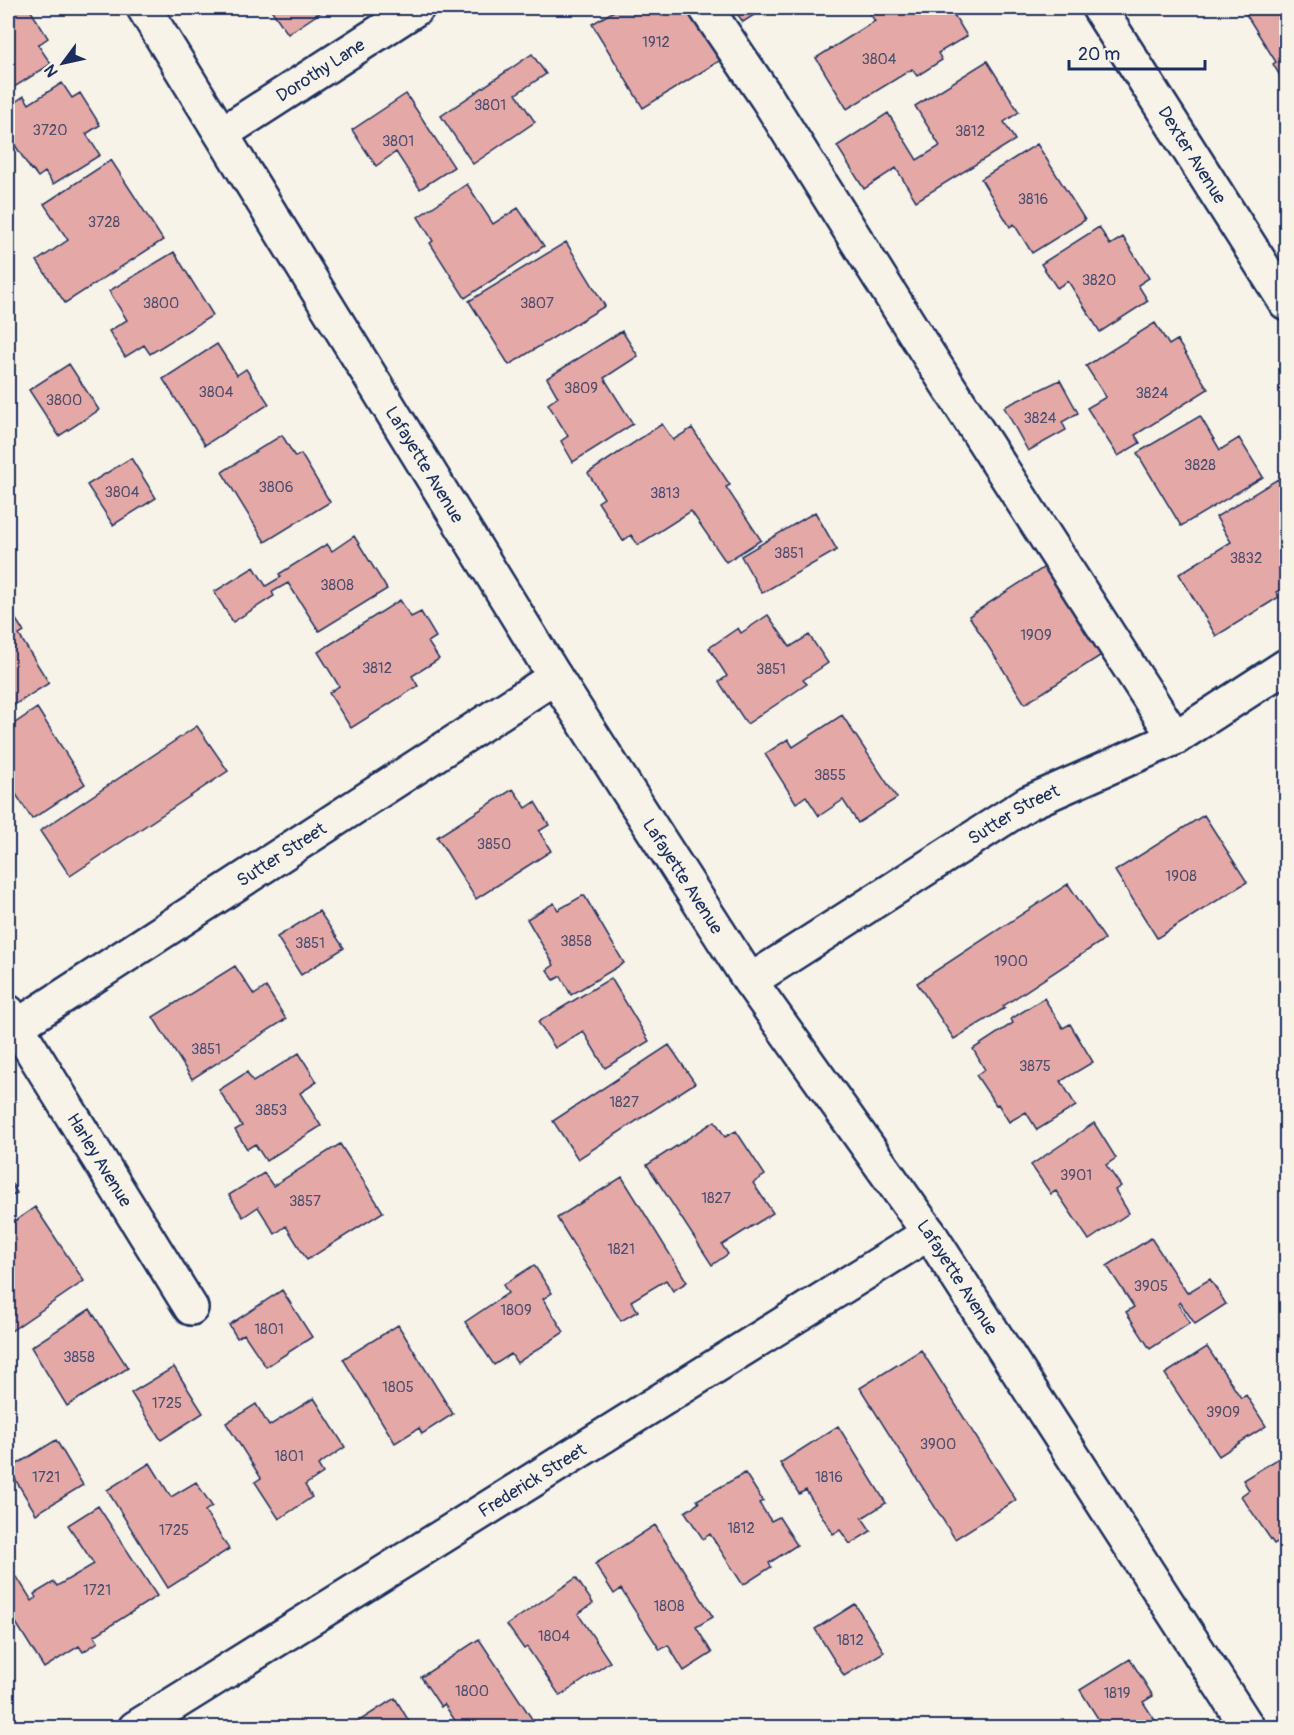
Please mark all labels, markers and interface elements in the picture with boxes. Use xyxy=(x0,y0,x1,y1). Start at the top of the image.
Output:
north arrow xyxy=(33,33,93,93)
street label: Dorothy Lane xyxy=(272,33,370,108)
house number: 1912 xyxy=(642,33,670,52)
scale bar xyxy=(1069,33,1206,71)
text: 20 m xyxy=(1078,43,1120,66)
house number: 3804 xyxy=(862,50,897,69)
text: N xyxy=(40,60,63,81)
house number: 3801 xyxy=(474,96,506,115)
street label: Dexter Avenue xyxy=(1152,102,1231,208)
house number: 3720 xyxy=(33,121,67,140)
house number: 3812 xyxy=(955,122,985,141)
house number: 3801 xyxy=(382,132,414,151)
house number: 3816 xyxy=(1018,190,1048,209)
house number: 3728 xyxy=(88,213,121,232)
house number: 3820 xyxy=(1082,271,1116,290)
house number: 3800 xyxy=(143,294,179,313)
house number: 3807 xyxy=(520,294,554,313)
house number: 3809 xyxy=(564,379,598,398)
house number: 3804 xyxy=(199,383,234,402)
house number: 3824 xyxy=(1135,384,1169,403)
house number: 3800 xyxy=(46,391,82,410)
street label: Lafayette Avenue xyxy=(380,402,469,528)
house number: 3824 xyxy=(1023,409,1057,428)
house number: 3828 xyxy=(1184,456,1216,475)
house number: 3806 xyxy=(259,478,293,497)
house number: 3804 xyxy=(105,483,140,502)
house number: 3813 xyxy=(650,484,680,503)
house number: 3851 xyxy=(774,544,804,563)
house number: 3832 xyxy=(1230,549,1262,568)
house number: 3808 xyxy=(320,576,354,595)
house number: 1909 xyxy=(1020,626,1052,645)
house number: 3812 xyxy=(362,659,392,678)
house number: 3851 xyxy=(756,660,786,679)
house number: 3855 xyxy=(814,766,846,785)
street label: Sutter Street xyxy=(964,779,1064,850)
street label: Lafayette Avenue xyxy=(637,815,728,939)
street label: Sutter Street xyxy=(233,817,331,892)
house number: 3850 xyxy=(477,835,511,854)
house number: 1908 xyxy=(1165,867,1197,886)
house number: 3858 xyxy=(560,932,592,951)
house number: 3851 xyxy=(295,934,325,953)
house number: 1900 xyxy=(994,952,1028,971)
house number: 3851 xyxy=(191,1040,221,1059)
house number: 3875 xyxy=(1019,1057,1051,1076)
house number: 1827 xyxy=(609,1093,639,1112)
house number: 3853 xyxy=(255,1101,287,1120)
street label: Harley Avenue xyxy=(61,1109,137,1212)
house number: 3901 xyxy=(1060,1166,1092,1185)
house number: 1827 xyxy=(701,1189,731,1208)
house number: 3857 xyxy=(289,1192,321,1211)
street label: Lafayette Avenue xyxy=(911,1215,1003,1340)
house number: 1821 xyxy=(607,1240,635,1259)
house number: 3905 xyxy=(1134,1277,1168,1296)
house number: 1809 xyxy=(500,1301,532,1320)
house number: 1801 xyxy=(254,1320,284,1339)
house number: 3858 xyxy=(63,1348,95,1367)
house number: 1805 xyxy=(382,1378,414,1397)
house number: 1725 xyxy=(152,1394,182,1413)
house number: 3909 xyxy=(1206,1403,1240,1422)
house number: 3900 xyxy=(920,1435,956,1454)
street label: Frederick Street xyxy=(474,1438,591,1523)
house number: 1801 xyxy=(274,1447,304,1466)
house number: 1721 xyxy=(32,1468,60,1487)
house number: 1816 xyxy=(815,1468,843,1487)
house number: 1812 xyxy=(727,1519,755,1538)
house number: 1725 xyxy=(159,1521,189,1540)
house number: 1721 xyxy=(83,1581,111,1600)
house number: 1808 xyxy=(653,1597,685,1616)
house number: 1804 xyxy=(538,1627,570,1646)
house number: 1812 xyxy=(836,1631,864,1650)
house number: 1800 xyxy=(455,1682,489,1701)
house number: 1819 xyxy=(1103,1684,1131,1703)

